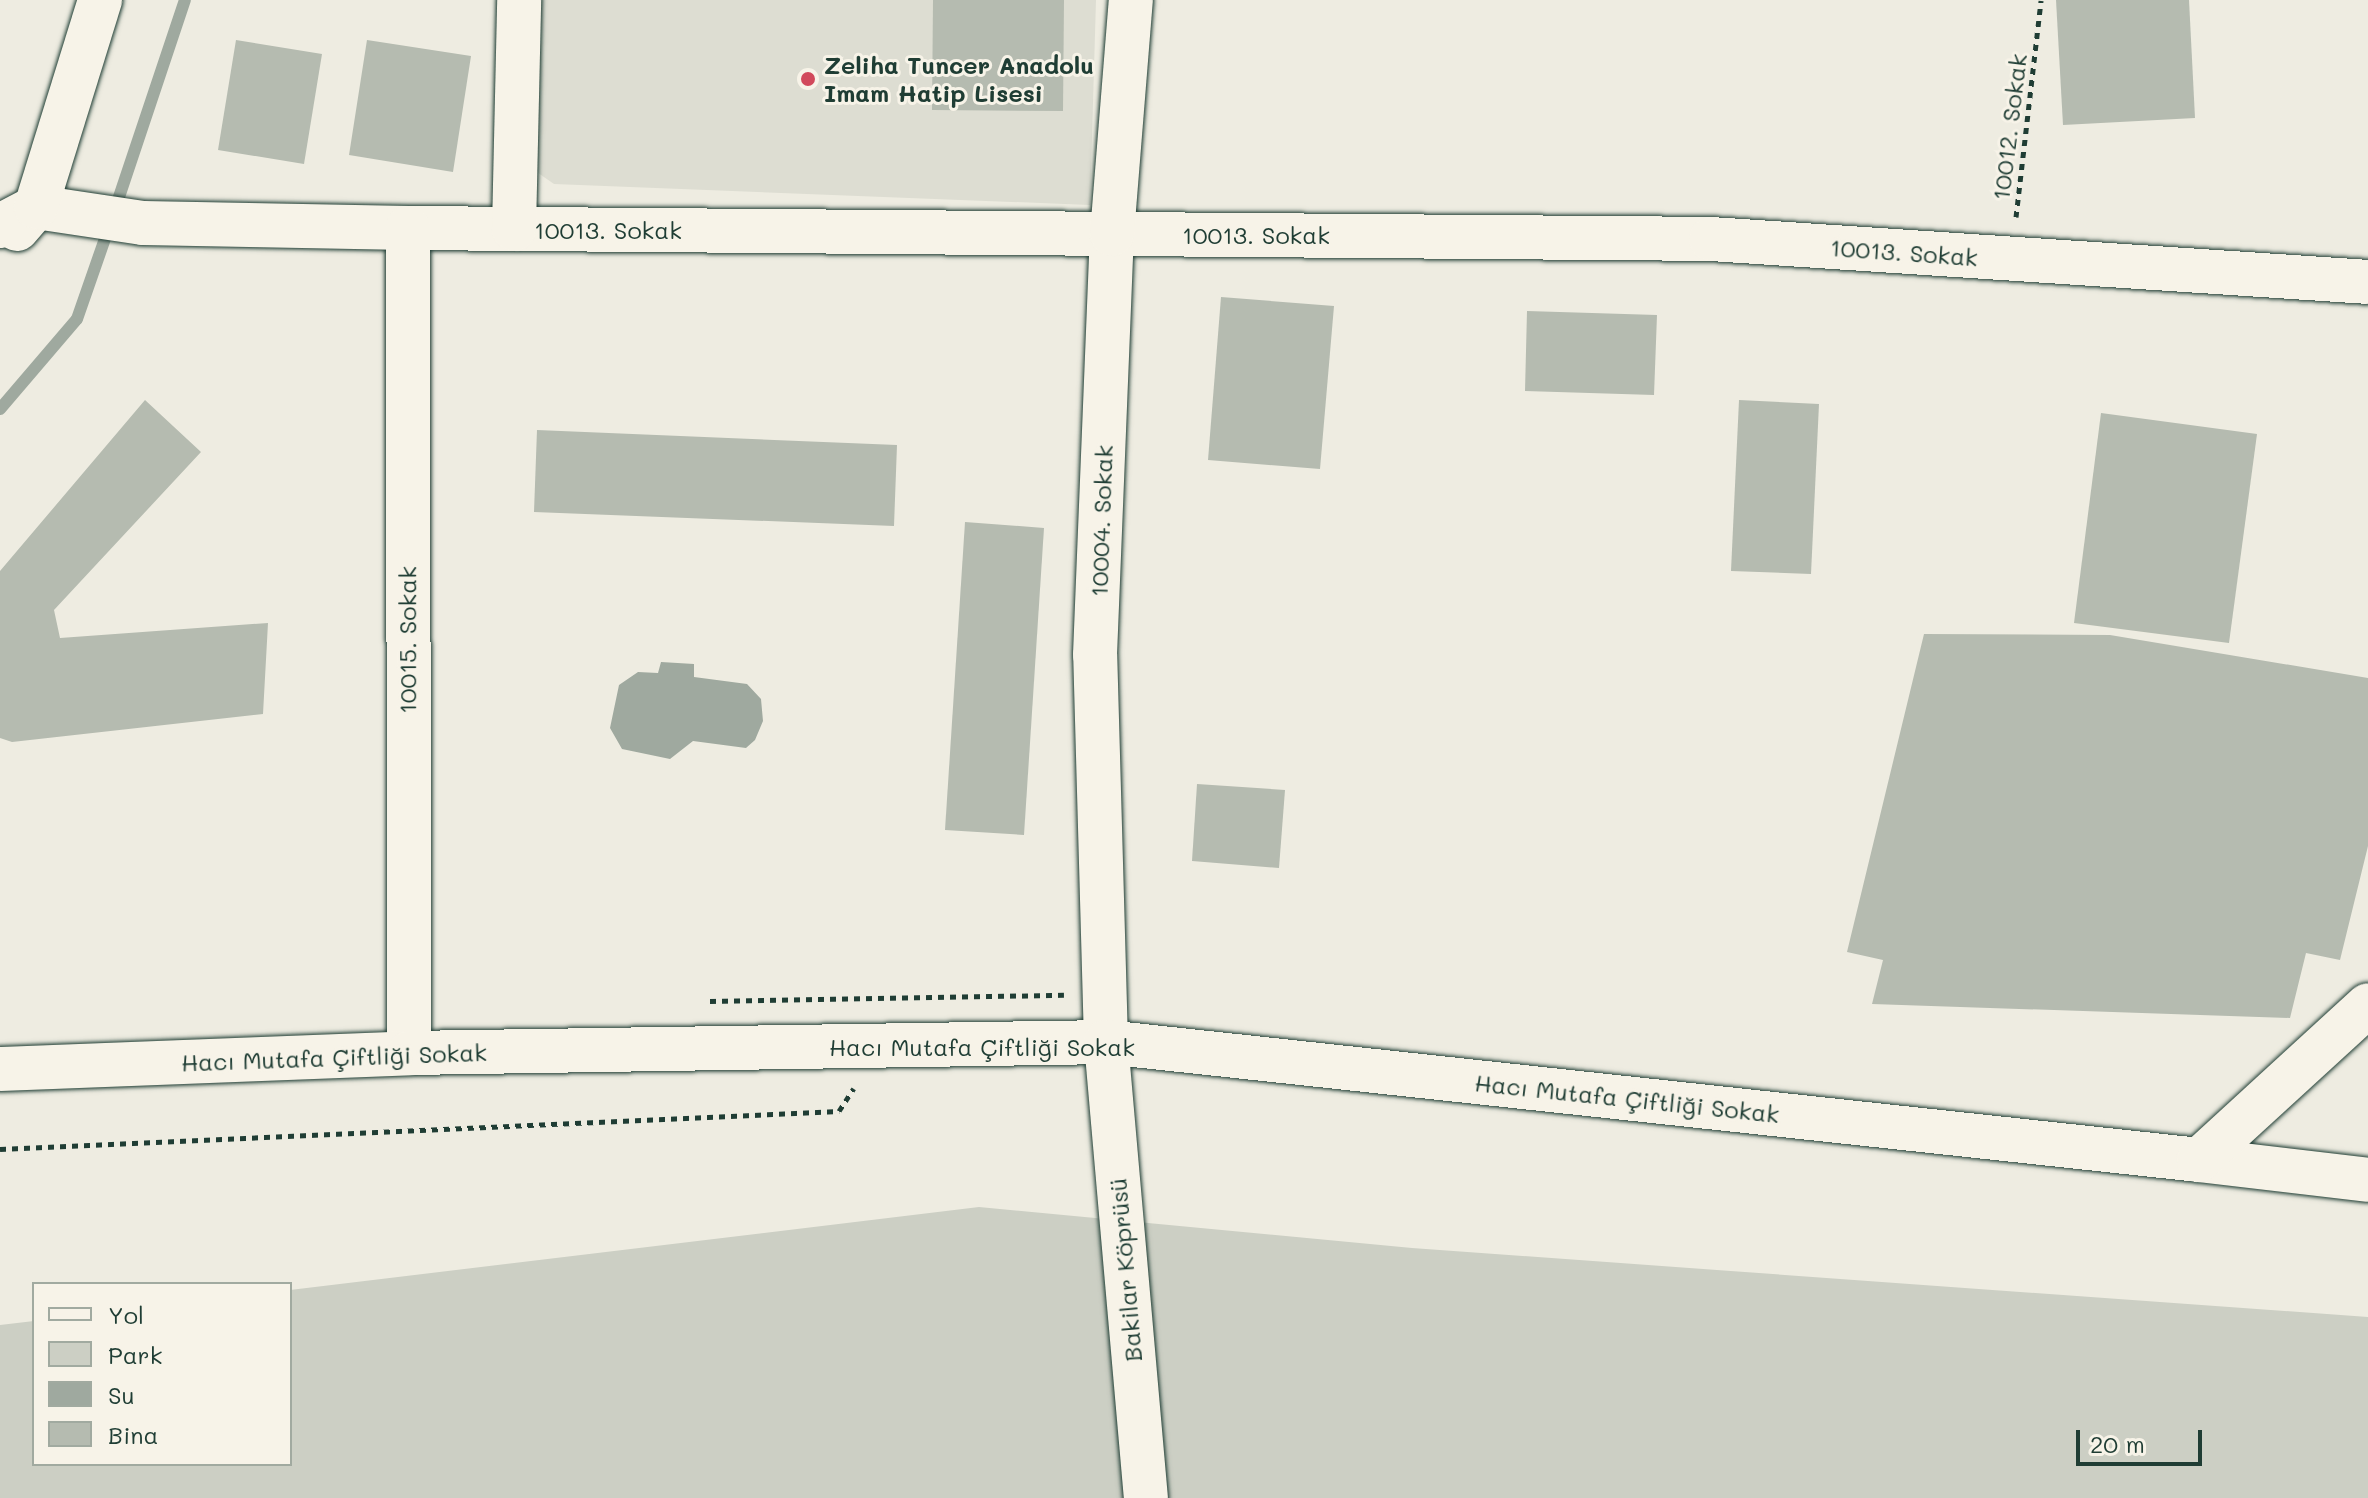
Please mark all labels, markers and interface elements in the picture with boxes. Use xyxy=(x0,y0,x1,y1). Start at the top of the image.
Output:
place label: Zeliha Tuncer Anadolu Imam Hatip Lisesi xyxy=(824,51,1094,107)
street label: 10012. Sokak xyxy=(1986,52,2032,202)
marker: Zeliha Tuncer Anadolu Imam Hatip Lisesi xyxy=(799,70,817,88)
street label: 10013. Sokak xyxy=(534,216,682,244)
street label: 10013. Sokak xyxy=(1182,221,1330,249)
street label: 10013. Sokak xyxy=(1829,232,1979,272)
street label: 10004. Sokak xyxy=(1084,444,1118,598)
street label: 10015. Sokak xyxy=(393,566,421,714)
street label: Hacı Mutafa Çiftliği Sokak xyxy=(829,1033,1135,1061)
street label: Hacı Mutafa Çiftliği Sokak xyxy=(181,1037,487,1077)
street label: Hacı Mutafa Çiftliği Sokak xyxy=(1473,1068,1781,1128)
street label: Bakilar Köprüsü xyxy=(1103,1177,1147,1363)
legend xyxy=(32,1282,292,1466)
text: Yol xyxy=(108,1299,144,1330)
text: Park xyxy=(108,1339,162,1370)
text: Su xyxy=(108,1379,135,1410)
scale bar xyxy=(2080,1414,2206,1464)
text: Bina xyxy=(108,1419,159,1450)
text: 20 m xyxy=(2090,1428,2145,1459)

